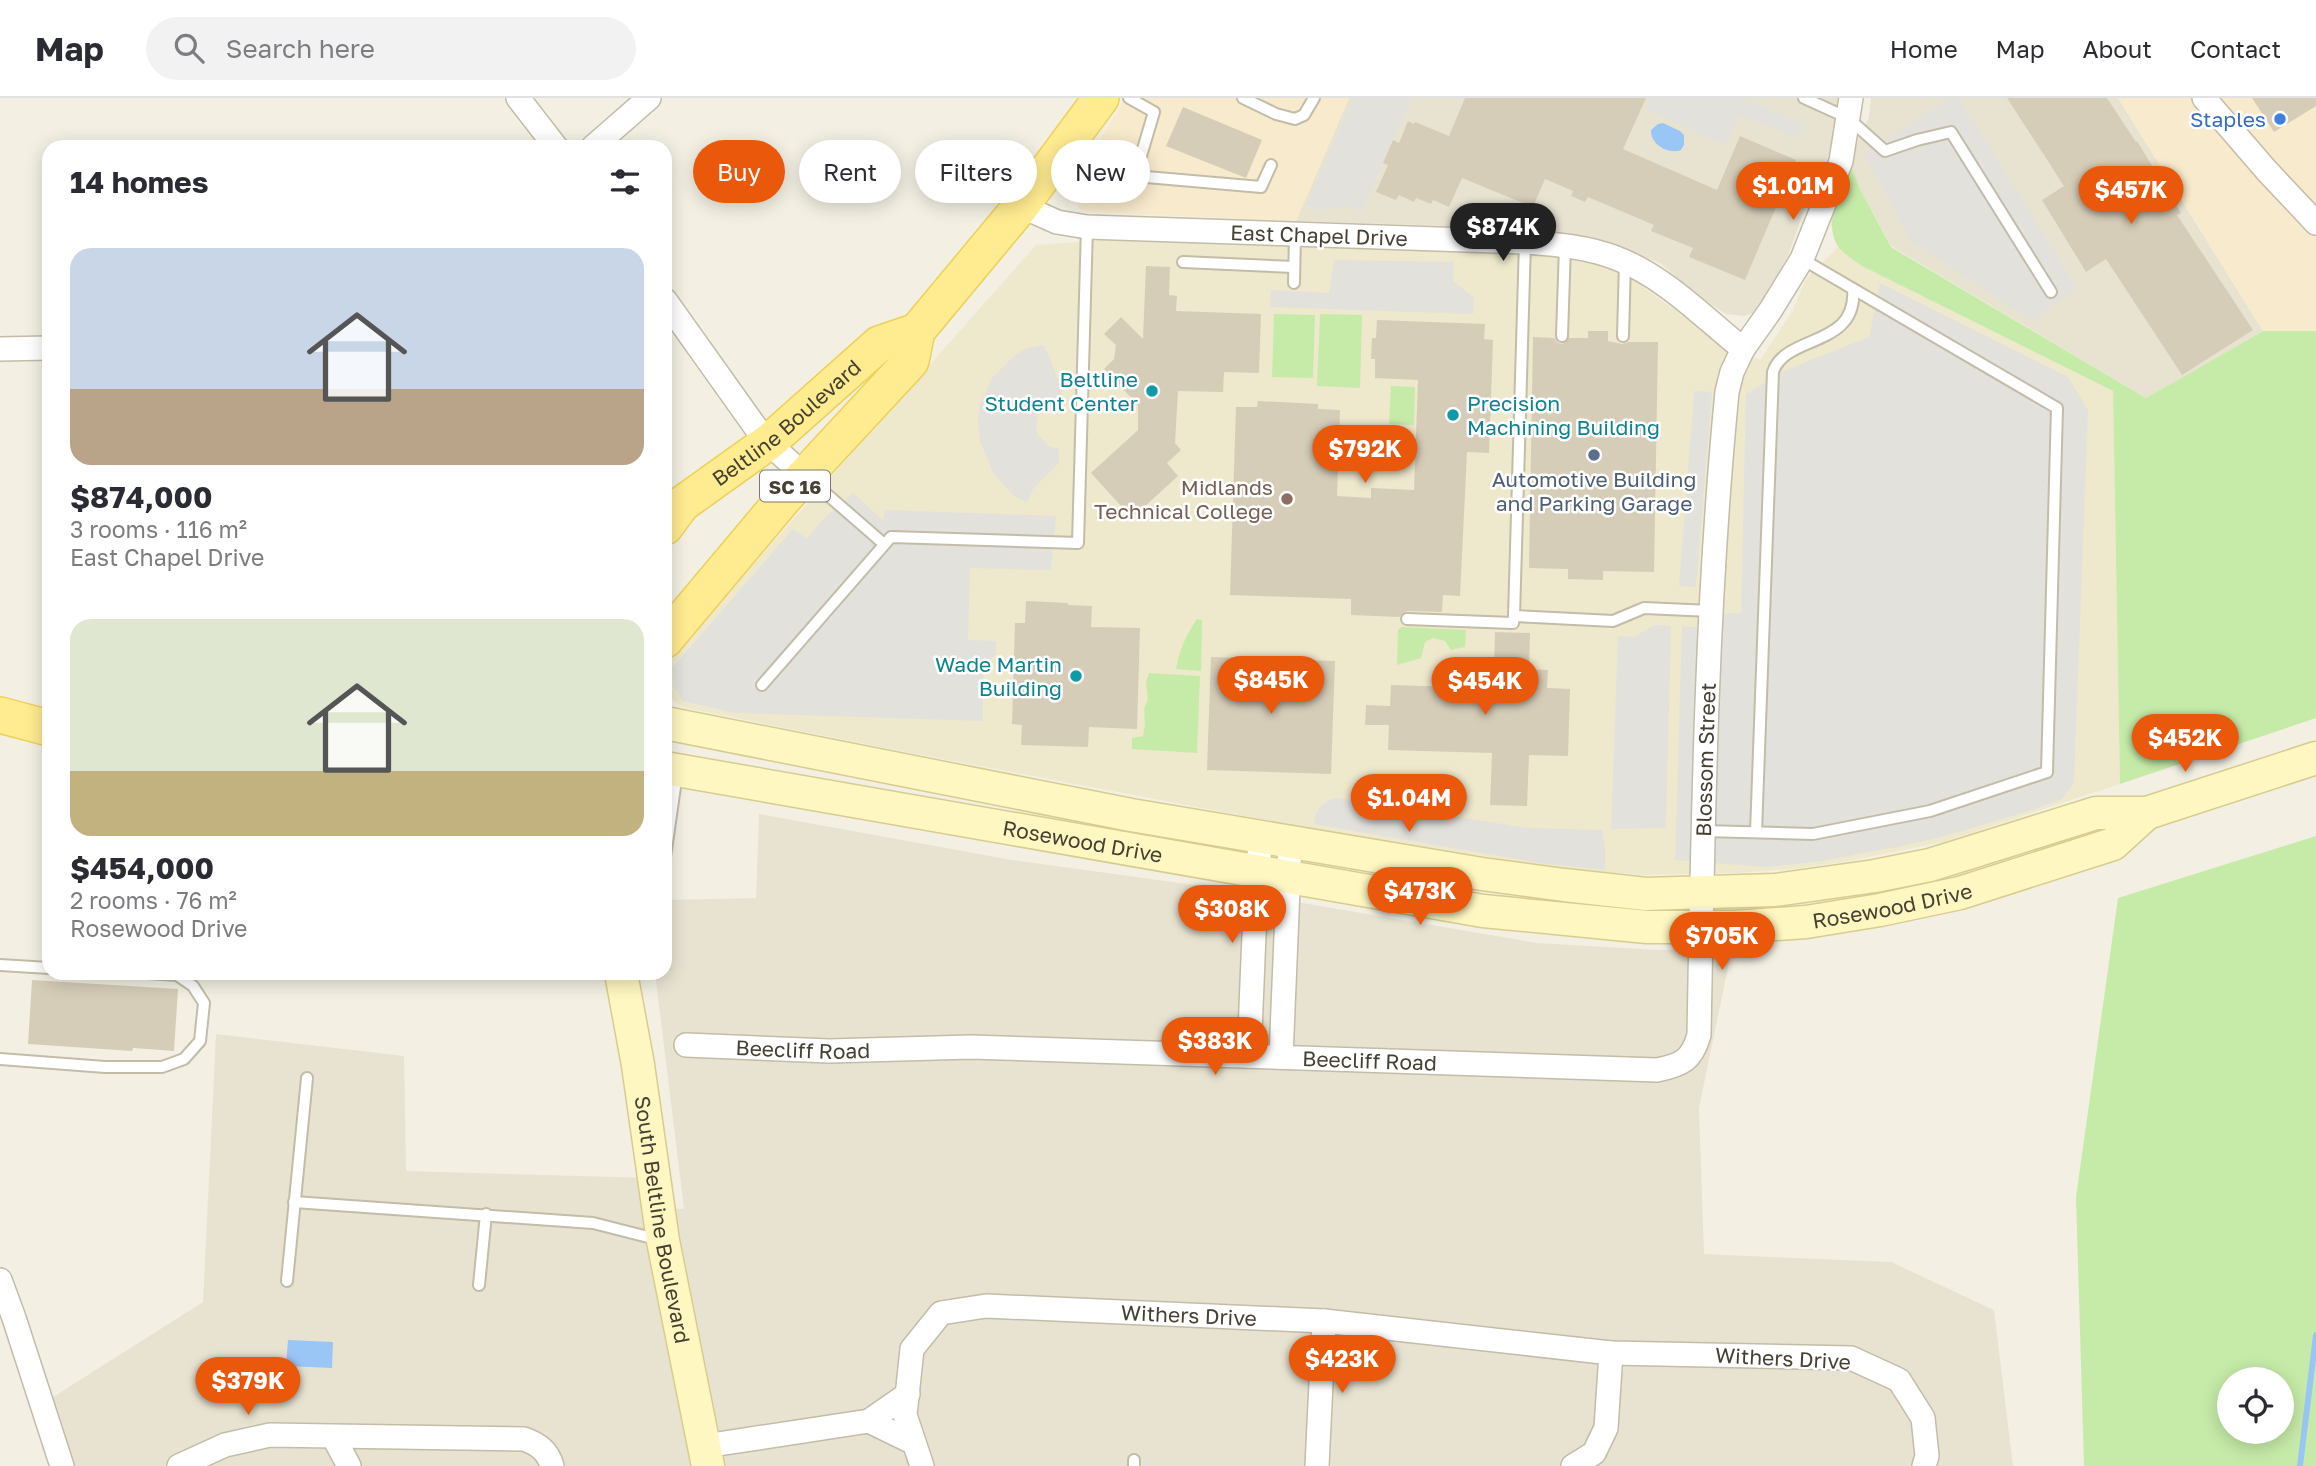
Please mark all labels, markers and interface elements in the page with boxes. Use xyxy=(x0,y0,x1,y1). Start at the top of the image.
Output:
search box xyxy=(146,17,636,80)
text: Map xyxy=(35,29,104,68)
icon: search xyxy=(170,29,208,67)
text: Search here xyxy=(226,33,375,64)
text: Home xyxy=(1890,34,1958,63)
text: Map xyxy=(1996,34,2045,63)
text: About xyxy=(2083,34,2152,63)
text: Contact xyxy=(2190,34,2281,63)
place label: Staples xyxy=(2190,106,2266,132)
marker: Staples xyxy=(2272,111,2288,127)
chip: Buy xyxy=(693,140,785,203)
chip: Rent xyxy=(799,140,901,203)
chip: Filters xyxy=(915,140,1037,203)
chip: New xyxy=(1051,140,1150,203)
pin: $1.01M xyxy=(1736,162,1850,222)
icon: filters xyxy=(606,163,644,201)
text: 14 homes xyxy=(70,164,209,200)
pin: $457K xyxy=(2082,166,2180,226)
text: $1.01M xyxy=(1752,171,1834,199)
text: $457K xyxy=(2094,175,2168,203)
pin: $874K xyxy=(1454,204,1552,263)
text: $874K xyxy=(1466,212,1540,240)
street label: East Chapel Drive xyxy=(1230,219,1408,251)
icon: home xyxy=(294,294,420,420)
street label: Beltline Boulevard xyxy=(707,354,866,491)
place label: Beltline Student Center xyxy=(984,366,1138,416)
marker: Beltline Student Center xyxy=(1144,383,1160,399)
place label: Precision Machining Building xyxy=(1467,390,1660,440)
marker: Precision Machining Building xyxy=(1445,407,1461,423)
pin: $792K xyxy=(1316,426,1414,485)
text: $792K xyxy=(1328,434,1402,462)
marker: Automotive Building and Parking Garage xyxy=(1586,447,1602,463)
place label: Automotive Building and Parking Garage xyxy=(1492,466,1696,516)
road number: SC 16 xyxy=(760,470,830,502)
place label: Midlands Technical College xyxy=(1094,474,1273,524)
text: $874,000 xyxy=(70,479,213,515)
marker: Midlands Technical College xyxy=(1279,491,1295,507)
text: 3 rooms · 116 m² xyxy=(70,515,247,543)
text: East Chapel Drive xyxy=(70,543,264,571)
place label: Wade Martin Building xyxy=(935,651,1062,701)
pin: $845K xyxy=(1222,656,1320,716)
pin: $454K xyxy=(1436,658,1534,717)
icon: home xyxy=(294,665,420,791)
text: $845K xyxy=(1233,665,1309,693)
text: $454K xyxy=(1448,666,1522,694)
marker: Wade Martin Building xyxy=(1068,668,1084,684)
street label: Blossom Street xyxy=(1690,682,1721,837)
pin: $452K xyxy=(2136,714,2234,774)
text: $452K xyxy=(2148,723,2222,751)
pin: $1.04M xyxy=(1352,774,1466,834)
text: $1.04M xyxy=(1367,783,1451,811)
street label: Rosewood Drive xyxy=(1001,814,1165,868)
text: $454,000 xyxy=(70,850,214,886)
pin: $473K xyxy=(1371,868,1469,927)
text: $473K xyxy=(1383,876,1457,904)
street label: Rosewood Drive xyxy=(1810,877,1975,934)
text: 2 rooms · 76 m² xyxy=(70,886,237,914)
pin: $308K xyxy=(1183,886,1281,945)
text: $308K xyxy=(1194,894,1270,922)
pin: $705K xyxy=(1673,912,1771,972)
text: Rosewood Drive xyxy=(70,914,247,942)
text: $705K xyxy=(1685,921,1759,949)
pin: $383K xyxy=(1166,1018,1264,1077)
text: $383K xyxy=(1178,1026,1252,1054)
street label: Beecliff Road xyxy=(735,1034,871,1064)
street label: Beecliff Road xyxy=(1302,1045,1437,1076)
street label: South Beltline Boulevard xyxy=(630,1094,696,1346)
street label: Withers Drive xyxy=(1120,1299,1257,1331)
pin: $423K xyxy=(1293,1336,1391,1395)
street label: Withers Drive xyxy=(1714,1341,1852,1375)
text: $423K xyxy=(1305,1344,1379,1372)
pin: $379K xyxy=(199,1358,297,1417)
text: $379K xyxy=(211,1366,285,1394)
map controls xyxy=(2217,1367,2294,1444)
button: locate xyxy=(2217,1367,2294,1444)

